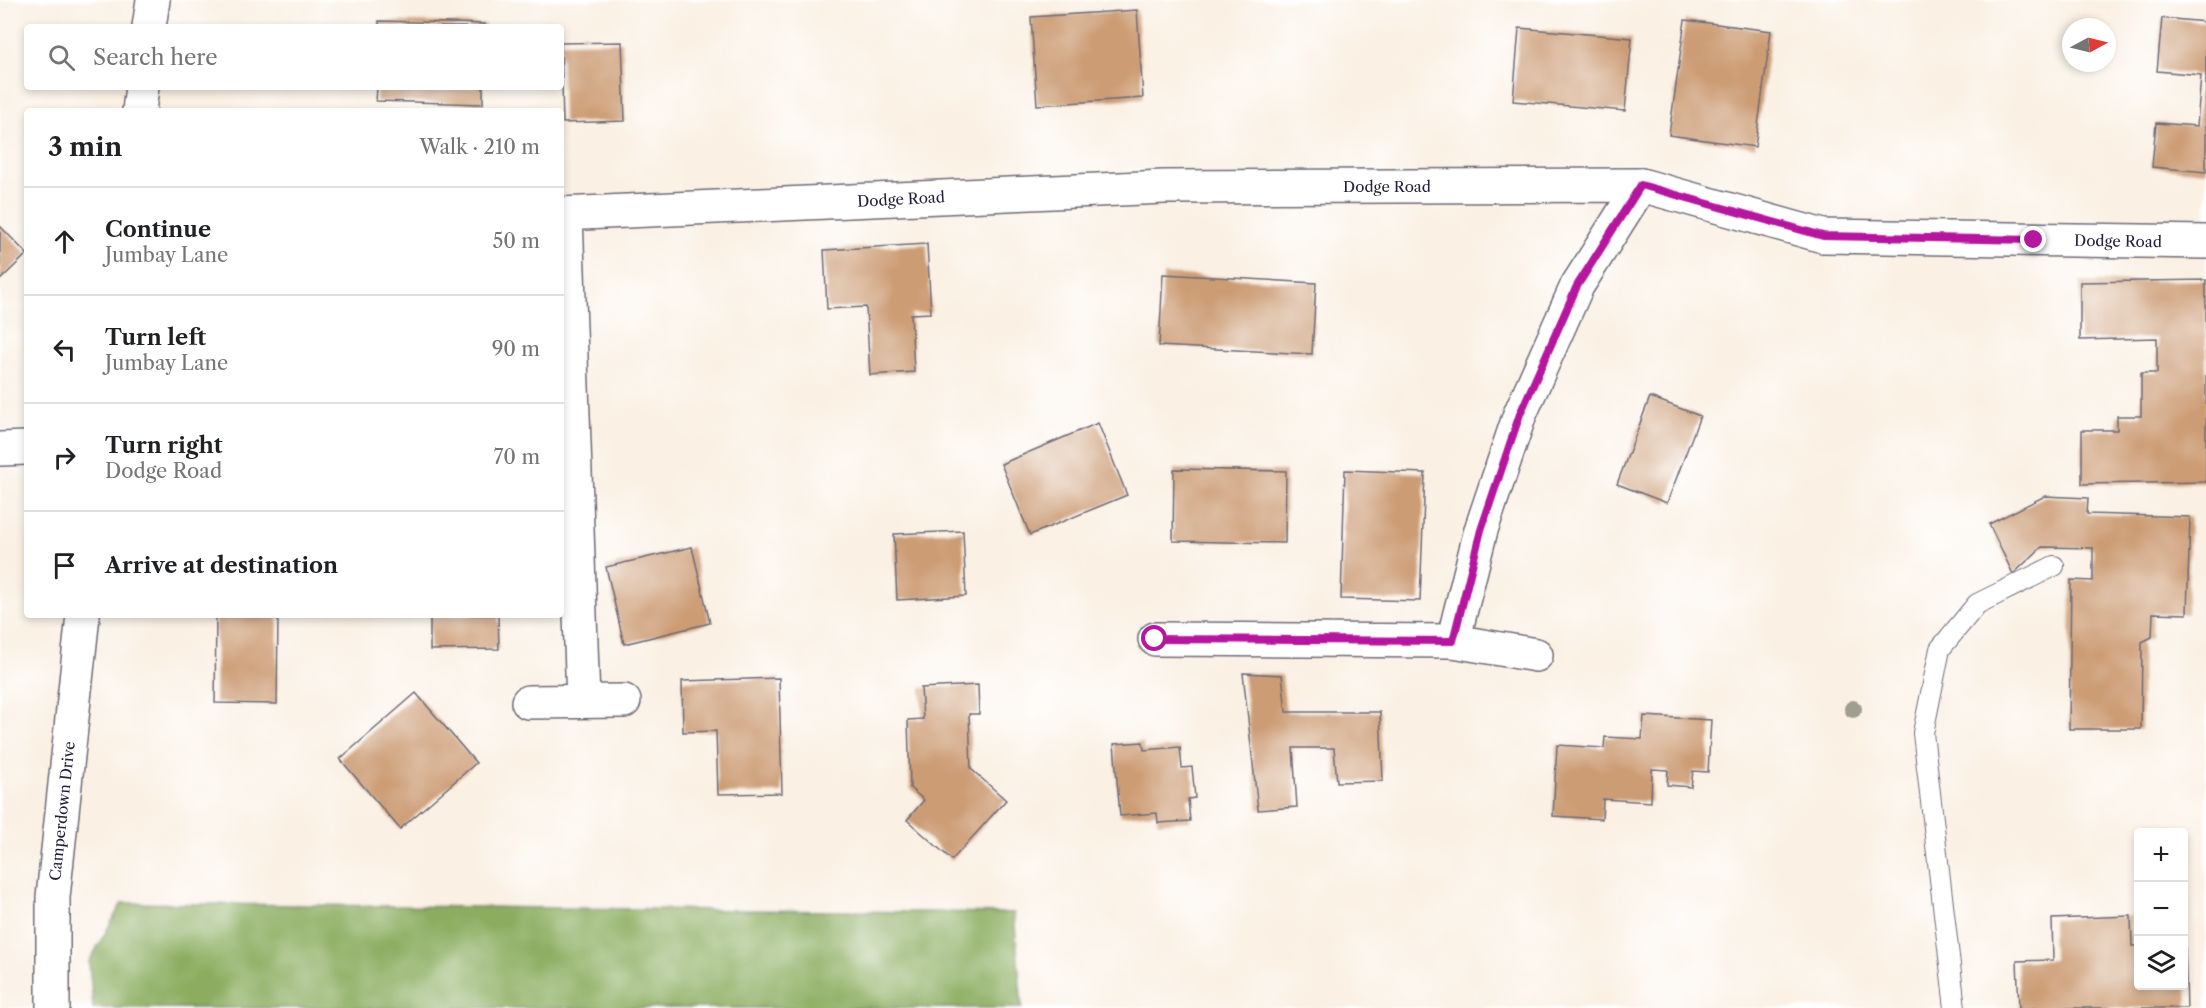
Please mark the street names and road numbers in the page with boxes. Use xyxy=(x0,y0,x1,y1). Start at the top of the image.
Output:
street label: Dodge Road xyxy=(1343,177,1431,196)
street label: Dodge Road xyxy=(857,187,945,211)
street label: Dodge Road xyxy=(2074,231,2162,251)
street label: Camperdown Drive xyxy=(45,740,79,882)

